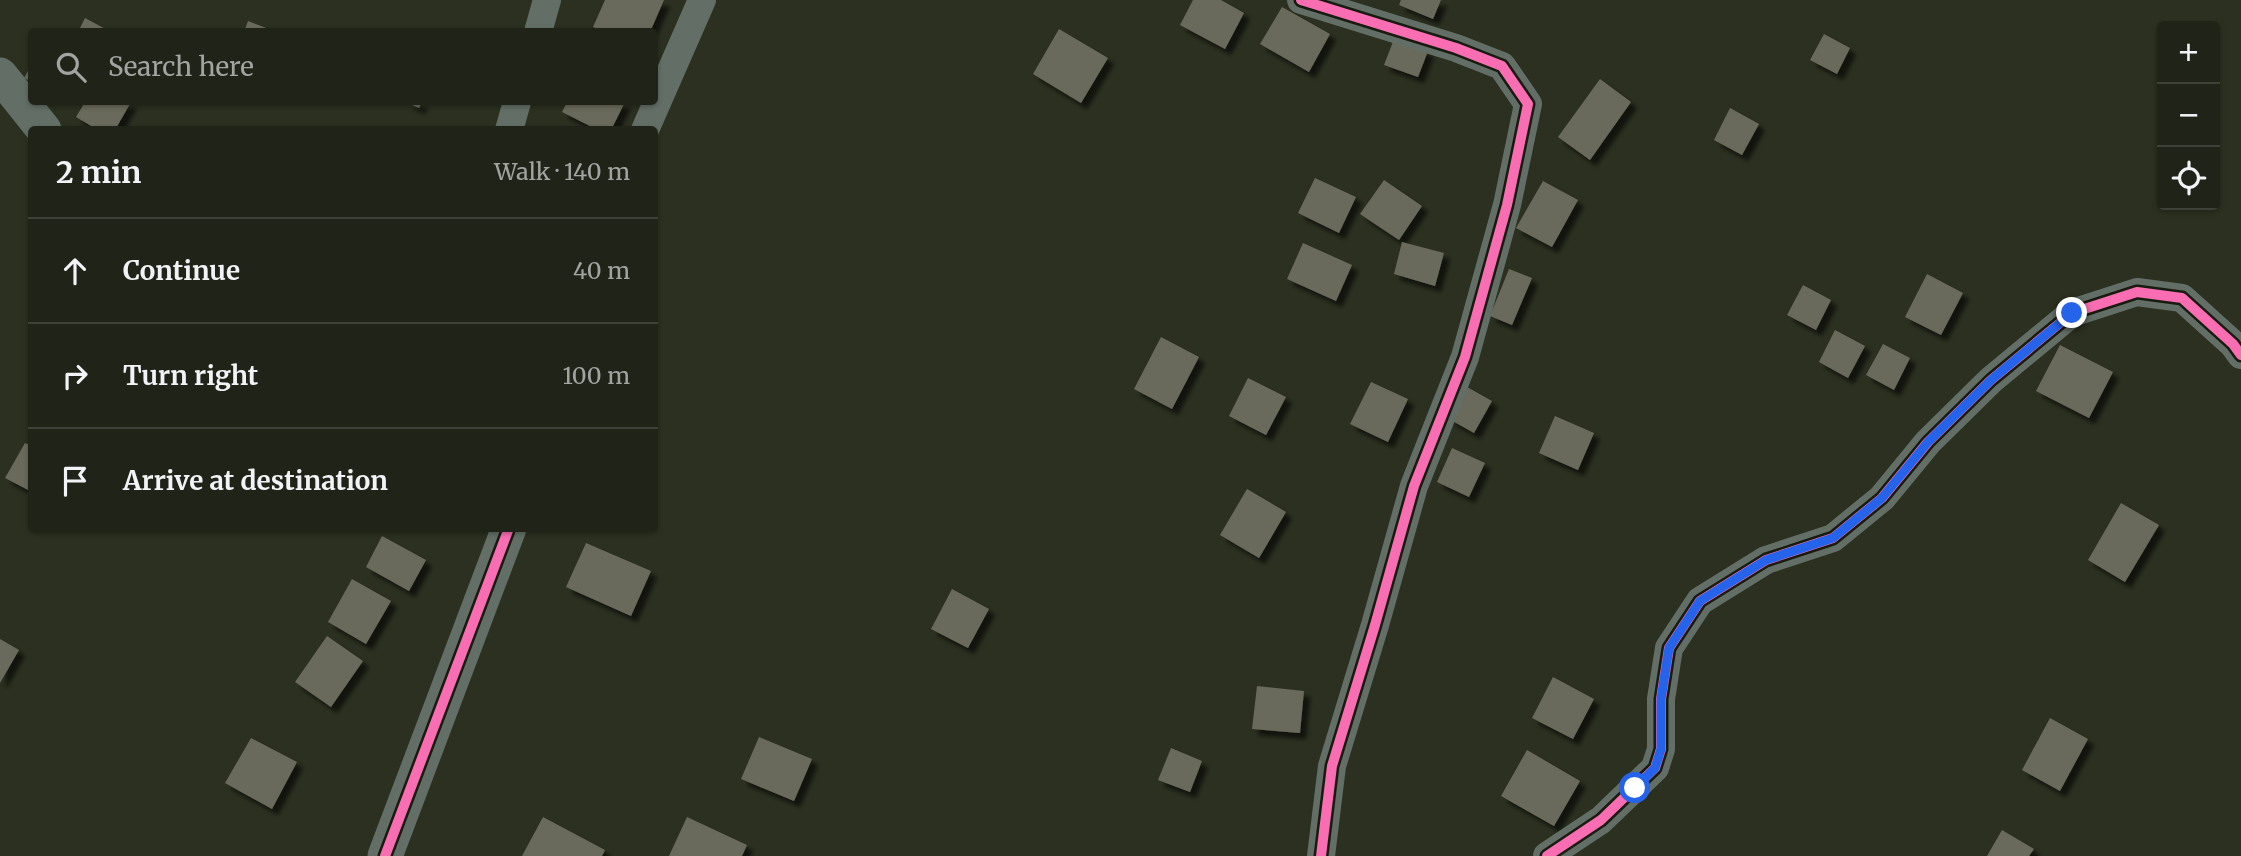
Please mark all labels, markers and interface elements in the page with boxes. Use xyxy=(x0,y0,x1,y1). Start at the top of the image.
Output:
map controls xyxy=(2157,21,2220,210)
button: + xyxy=(2157,21,2220,84)
search box xyxy=(28,28,658,105)
icon: search xyxy=(52,48,90,86)
text: Search here xyxy=(108,50,254,83)
button: − xyxy=(2157,84,2220,147)
button: locate xyxy=(2157,147,2220,210)
text: 2 min xyxy=(56,153,141,191)
text: Walk · 140 m xyxy=(494,157,630,186)
icon: ahead xyxy=(56,252,94,290)
text: Continue xyxy=(123,254,240,287)
text: 40 m xyxy=(573,256,630,285)
route end xyxy=(2056,297,2087,328)
icon: right xyxy=(56,357,94,395)
text: Turn right xyxy=(123,359,258,392)
text: 100 m xyxy=(562,361,630,390)
icon: arrive xyxy=(56,462,94,500)
text: Arrive at destination xyxy=(123,464,388,497)
route start xyxy=(1619,772,1650,803)

